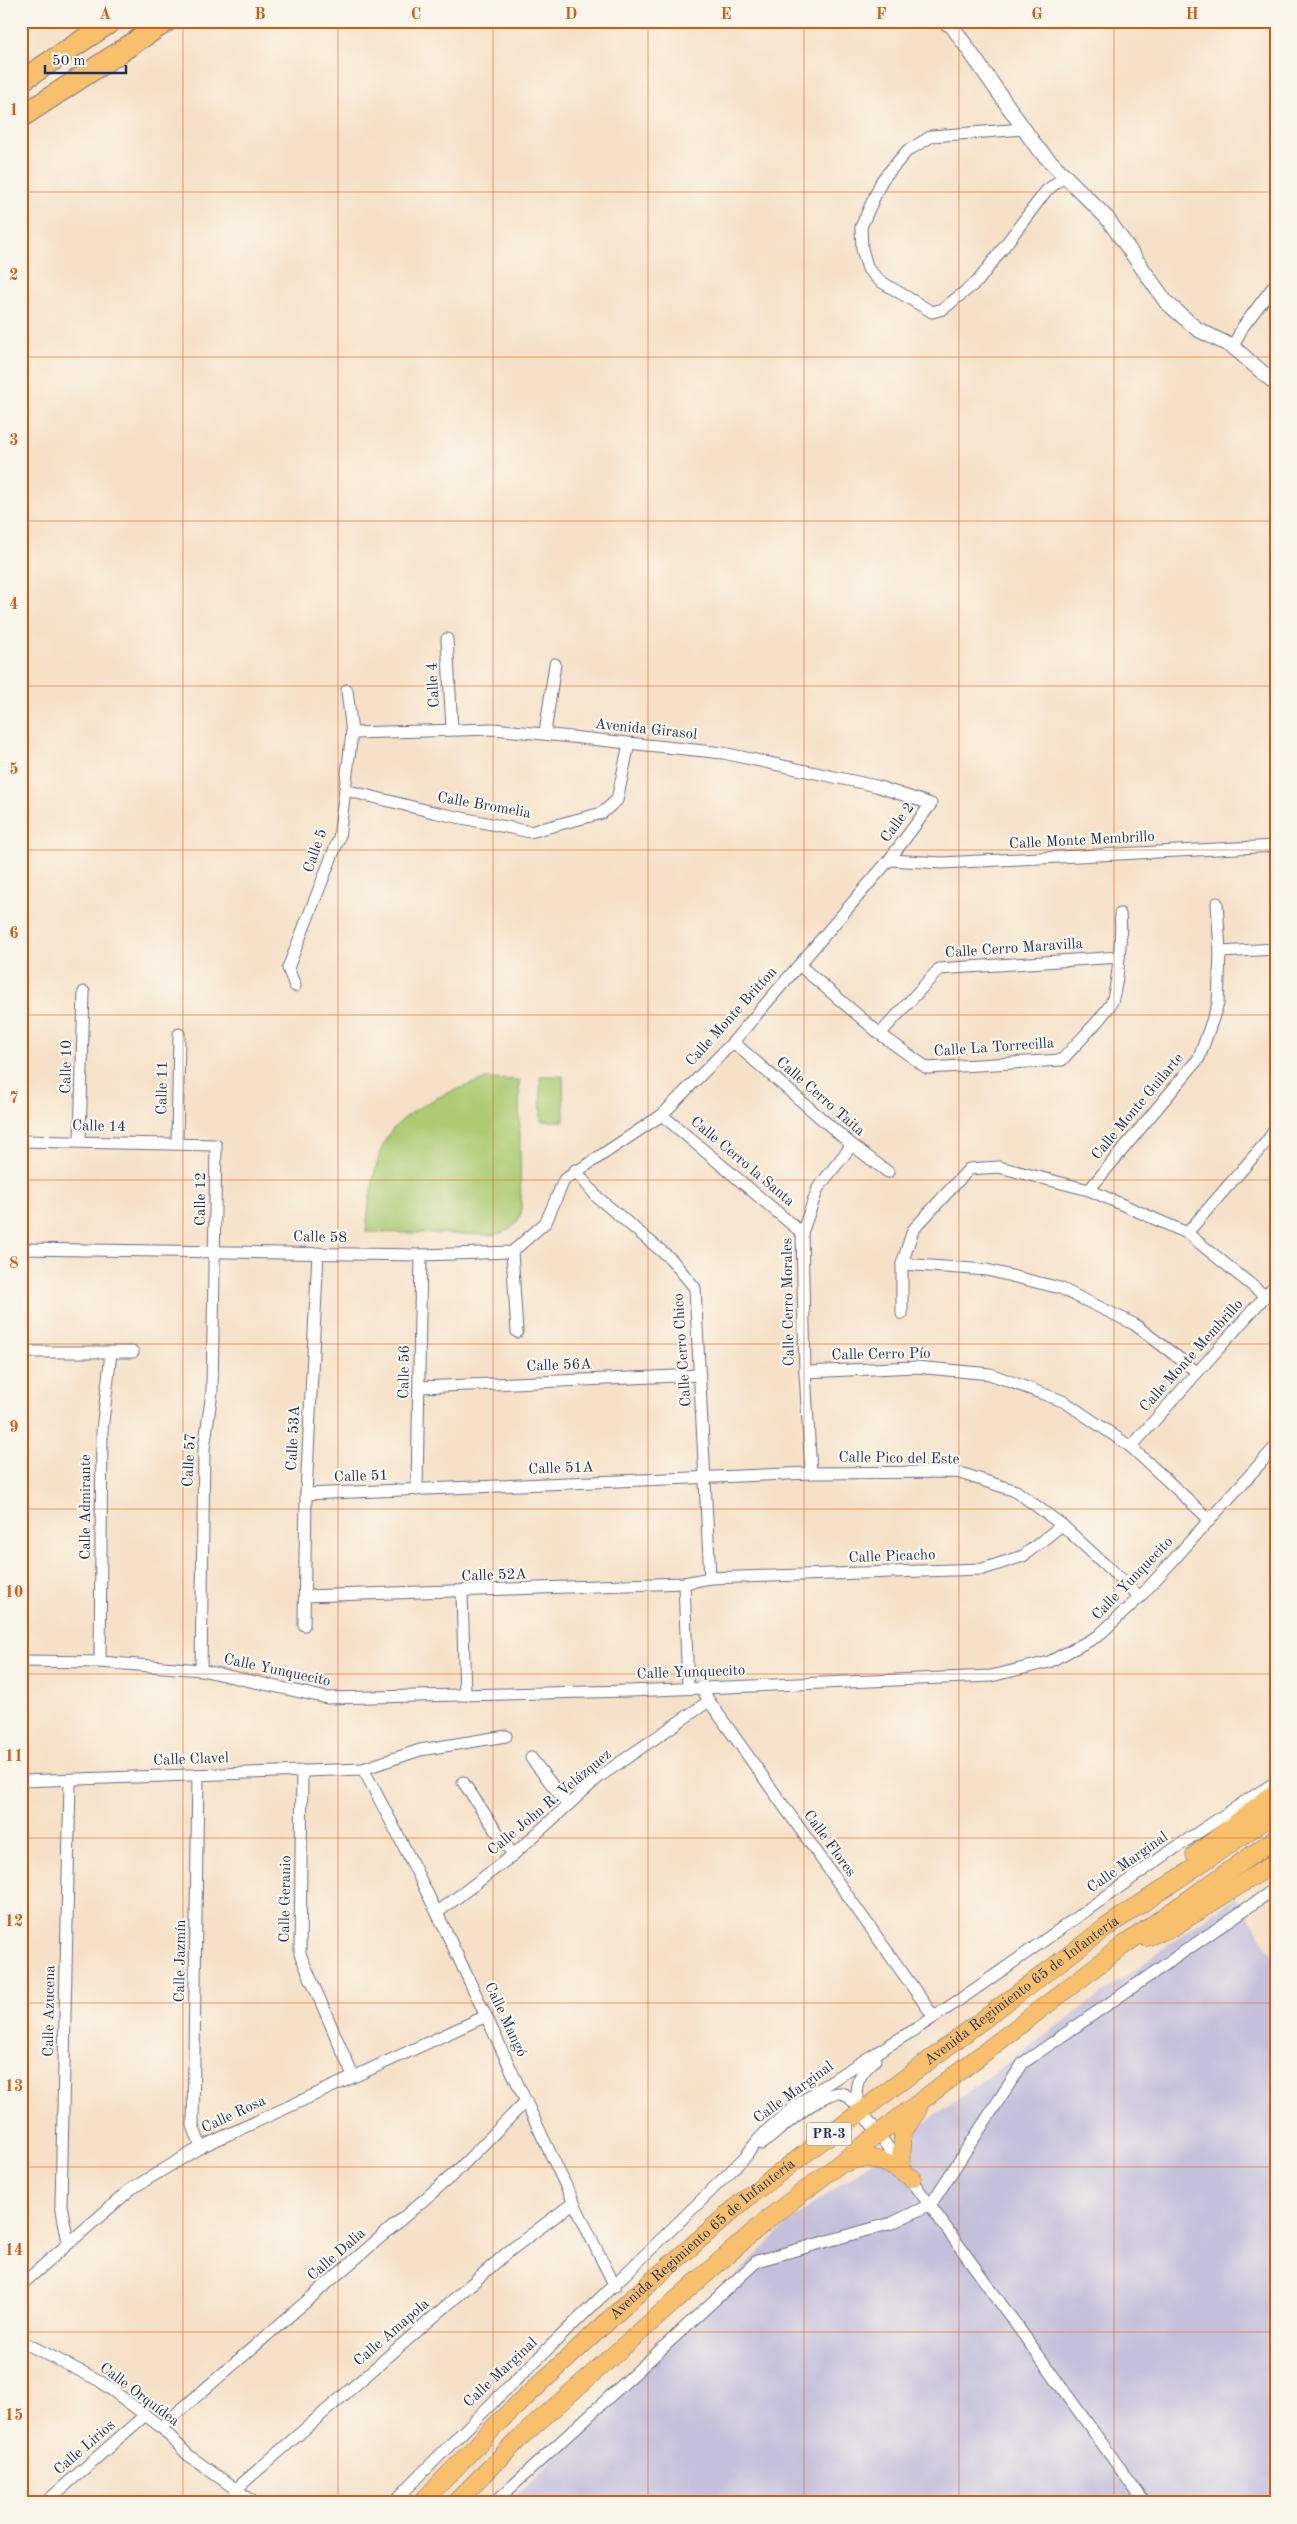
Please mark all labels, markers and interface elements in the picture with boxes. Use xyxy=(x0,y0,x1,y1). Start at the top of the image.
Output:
text: A xyxy=(99,7,111,23)
text: B xyxy=(254,7,266,23)
text: C xyxy=(411,7,421,23)
text: D xyxy=(565,7,577,23)
text: E xyxy=(720,7,732,23)
text: F xyxy=(876,7,887,23)
text: G xyxy=(1031,7,1043,23)
text: H xyxy=(1185,7,1199,23)
scale bar xyxy=(45,42,126,74)
text: 50 m xyxy=(52,54,86,69)
text: 1 xyxy=(9,103,19,119)
text: 2 xyxy=(9,268,19,284)
text: 3 xyxy=(9,433,19,449)
text: 4 xyxy=(9,597,19,613)
street label: Calle 4 xyxy=(425,662,443,708)
street label: Avenida Girasol xyxy=(594,717,698,743)
text: 5 xyxy=(9,762,19,778)
street label: Calle Bromelia xyxy=(436,790,533,822)
street label: Calle 2 xyxy=(878,800,918,846)
street label: Calle 5 xyxy=(302,827,330,875)
street label: Calle Monte Membrillo xyxy=(1009,830,1155,852)
text: 6 xyxy=(9,926,19,942)
street label: Calle Cerro Maravilla xyxy=(945,937,1084,961)
street label: Calle Monte Britton xyxy=(684,965,780,1069)
street label: Calle La Torrecilla xyxy=(933,1036,1055,1060)
street label: Calle 10 xyxy=(59,1040,75,1094)
street label: Calle Monte Guilarte xyxy=(1089,1051,1187,1163)
street label: Calle Cerro Taita xyxy=(773,1055,867,1140)
street label: Calle 11 xyxy=(155,1061,171,1115)
text: 7 xyxy=(9,1091,19,1107)
street label: Calle Cerro la Santa xyxy=(687,1114,797,1210)
street label: Calle 14 xyxy=(72,1119,126,1135)
street label: Calle 12 xyxy=(194,1172,209,1226)
street label: Calle 58 xyxy=(293,1230,347,1246)
street label: Calle Cerro Morales xyxy=(780,1238,798,1366)
text: 8 xyxy=(9,1256,19,1272)
street label: Calle Cerro Chico xyxy=(672,1293,694,1407)
street label: Calle Monte Membrillo xyxy=(1138,1297,1246,1415)
street label: Calle 56 xyxy=(397,1345,413,1399)
street label: Calle Cerro Pío xyxy=(831,1347,931,1363)
street label: Calle 56A xyxy=(526,1357,593,1375)
street label: Calle 53A xyxy=(285,1404,303,1471)
text: 9 xyxy=(9,1420,19,1436)
street label: Calle 57 xyxy=(181,1433,199,1487)
street label: Calle Pico del Este xyxy=(838,1450,960,1468)
street label: Calle Admirante xyxy=(79,1454,94,1560)
street label: Calle 51A xyxy=(528,1460,595,1478)
street label: Calle 51 xyxy=(334,1469,388,1485)
street label: Calle Yunquecito xyxy=(1090,1535,1176,1623)
street label: Calle Picacho xyxy=(848,1548,936,1566)
street label: Calle 52A xyxy=(461,1567,528,1585)
text: 10 xyxy=(5,1585,23,1601)
street label: Calle Yunquecito xyxy=(222,1652,332,1690)
street label: Calle Yunquecito xyxy=(636,1664,746,1682)
street label: Calle John R. Velázquez xyxy=(485,1747,615,1859)
text: 11 xyxy=(5,1749,23,1765)
street label: Calle Clavel xyxy=(153,1751,229,1769)
street label: Calle Flores xyxy=(800,1808,858,1880)
street label: Calle Marginal xyxy=(1085,1830,1171,1896)
street label: Calle Geranio xyxy=(278,1855,294,1943)
street label: Avenida Regimiento 65 de Infantería xyxy=(922,1913,1122,2068)
text: 12 xyxy=(5,1914,23,1930)
street label: Calle Jazmín xyxy=(173,1919,189,2003)
street label: Calle Azucena xyxy=(42,1964,58,2057)
street label: Calle Mangó xyxy=(481,1980,529,2060)
street label: Calle Marginal xyxy=(751,2059,837,2127)
text: 13 xyxy=(5,2079,23,2095)
street label: Calle Rosa xyxy=(200,2093,269,2136)
road number: PR-3 xyxy=(806,2122,852,2146)
street label: Avenida Regimiento 65 de Infantería xyxy=(607,2156,799,2323)
street label: Calle Dalia xyxy=(305,2226,369,2284)
text: 14 xyxy=(5,2243,23,2259)
street label: Calle Amapola xyxy=(352,2296,433,2370)
street label: Calle Marginal xyxy=(461,2335,541,2411)
street label: Calle Orquídea xyxy=(97,2360,182,2430)
text: 15 xyxy=(5,2408,23,2424)
street label: Calle Lirios xyxy=(52,2418,118,2478)

